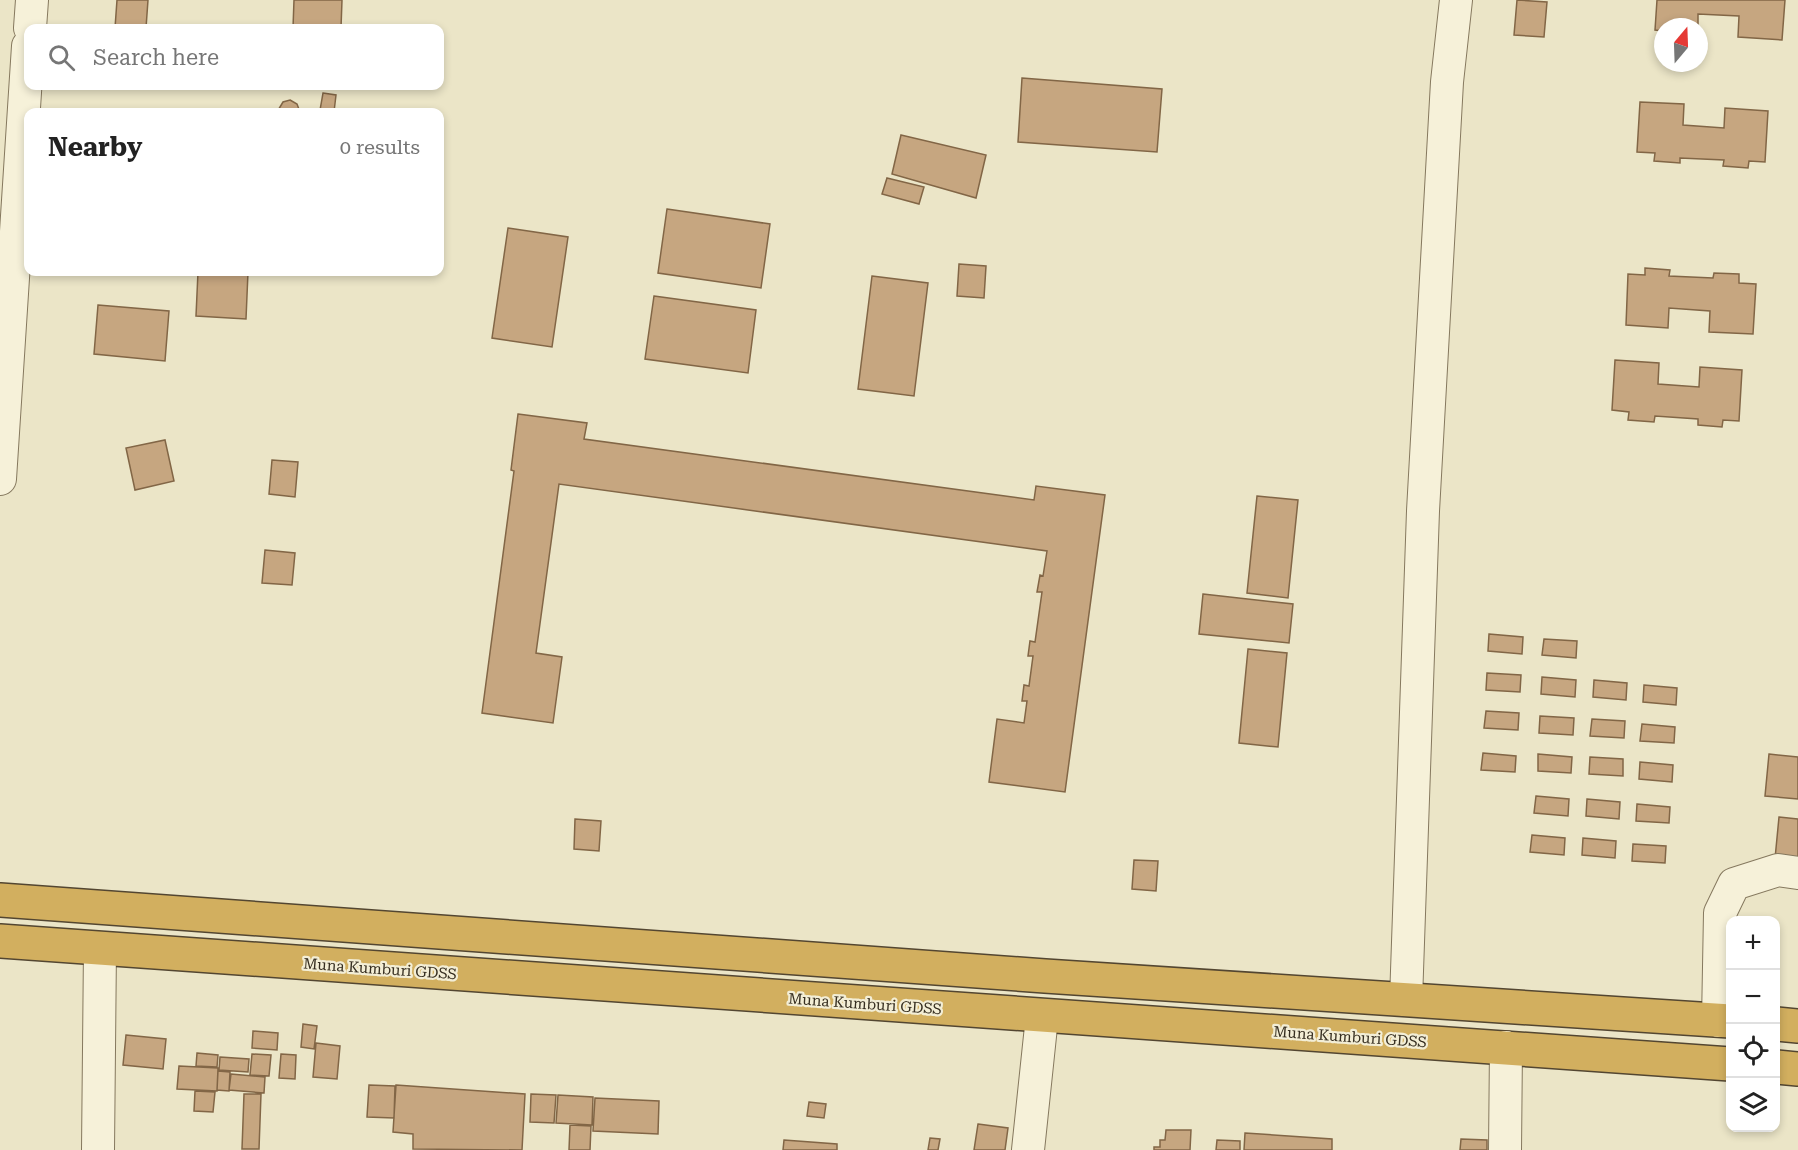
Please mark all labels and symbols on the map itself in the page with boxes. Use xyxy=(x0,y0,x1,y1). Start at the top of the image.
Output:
north arrow xyxy=(1654,18,1708,72)
street label: Muna Kumburi GDSS xyxy=(303,955,457,983)
street label: Muna Kumburi GDSS xyxy=(788,990,942,1018)
street label: Muna Kumburi GDSS xyxy=(1273,1023,1427,1051)

